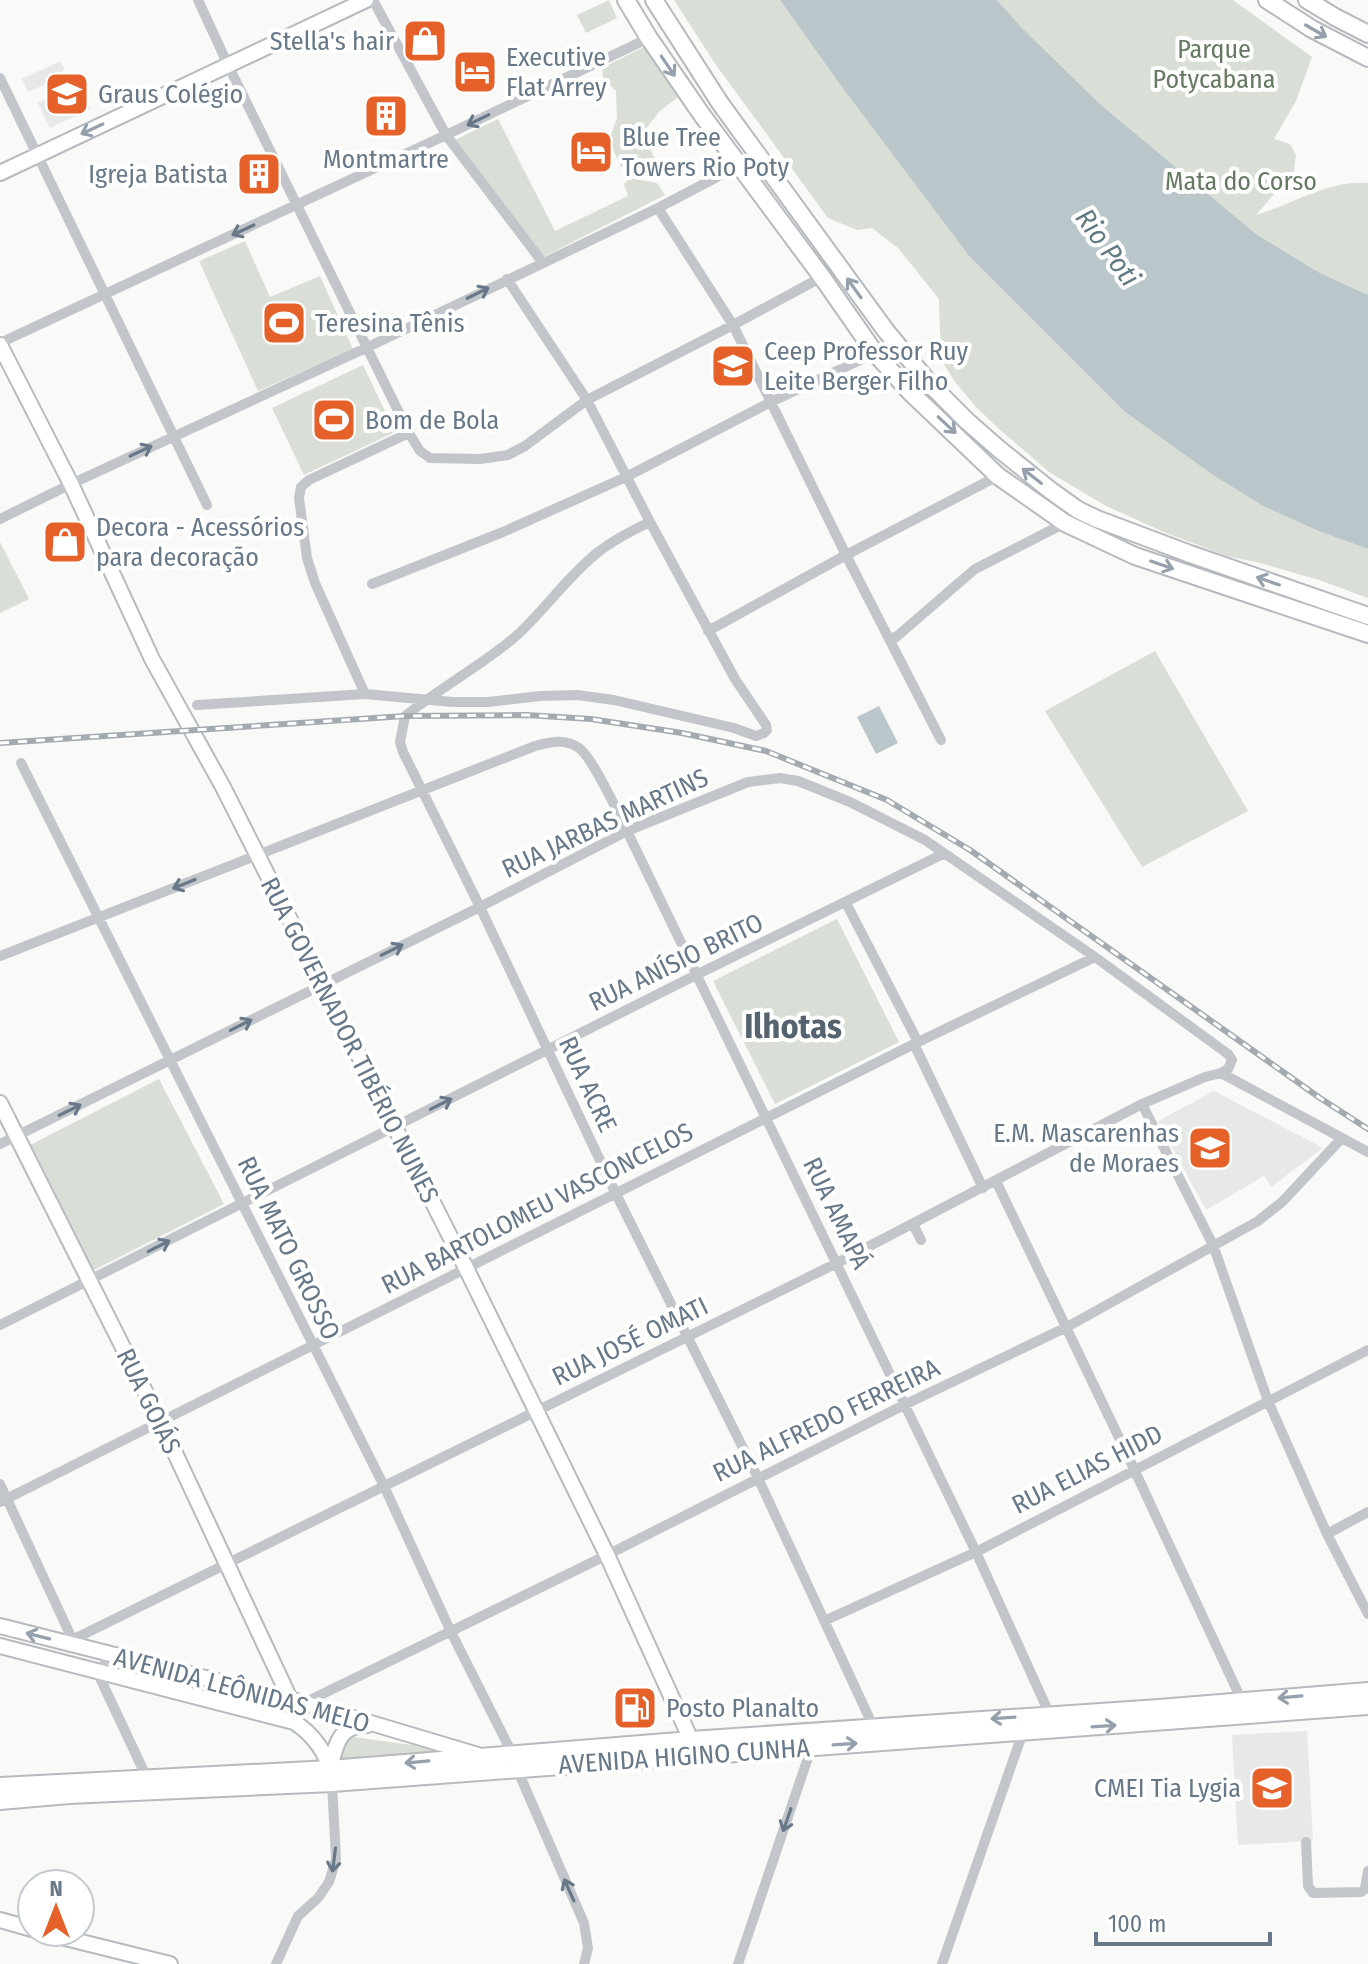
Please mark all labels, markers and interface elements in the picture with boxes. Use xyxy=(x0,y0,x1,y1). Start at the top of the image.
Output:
shop icon: Stella's hair xyxy=(401,17,449,65)
one-way arrow xyxy=(1304,24,1328,39)
place label: Stella's hair xyxy=(270,26,394,57)
park label: Parque Potycabana xyxy=(1153,34,1275,95)
place label: Executive Flat Arrey xyxy=(506,42,607,103)
hotel icon: Executive Flat Arrey xyxy=(451,48,499,96)
one-way arrow xyxy=(660,54,676,76)
school or university icon: Graus Colégio xyxy=(43,70,91,118)
place label: Graus Colégio xyxy=(98,79,243,110)
building icon: Montmartre xyxy=(362,92,410,140)
one-way arrow xyxy=(466,113,490,128)
one-way arrow xyxy=(81,122,105,137)
place label: Blue Tree Towers Rio Poty xyxy=(622,122,790,183)
hotel icon: Blue Tree Towers Rio Poty xyxy=(567,128,615,176)
place label: Montmartre xyxy=(323,144,449,175)
building icon: Igreja Batista xyxy=(235,150,283,198)
place label: Igreja Batista xyxy=(88,159,228,190)
park label: Mata do Corso xyxy=(1165,166,1317,197)
water label: Rio Poti xyxy=(1068,202,1147,292)
one-way arrow xyxy=(231,223,255,238)
one-way arrow xyxy=(846,278,863,299)
one-way arrow xyxy=(466,285,490,300)
sports icon: Teresina Tênis xyxy=(260,299,308,347)
place label: Teresina Tênis xyxy=(315,308,465,339)
place label: Ceep Professor Ruy Leite Berger Filho xyxy=(764,336,969,397)
school or university icon: Ceep Professor Ruy Leite Berger Filho xyxy=(709,342,757,390)
sports icon: Bom de Bola xyxy=(310,396,358,444)
place label: Bom de Bola xyxy=(365,405,499,436)
one-way arrow xyxy=(937,416,957,435)
one-way arrow xyxy=(129,443,153,458)
one-way arrow xyxy=(1022,468,1043,485)
place label: Decora - Acessórios para decoração xyxy=(96,512,304,573)
shop icon: Decora - Acessórios para decoração xyxy=(41,518,89,566)
one-way arrow xyxy=(1150,559,1175,574)
one-way arrow xyxy=(1256,572,1281,587)
street label: RUA JARBAS MARTINS xyxy=(497,762,713,885)
street label: RUA GOVERNADOR TIBÉRIO NUNES xyxy=(254,872,445,1208)
one-way arrow xyxy=(172,878,197,892)
street label: RUA ANÍSIO BRITO xyxy=(584,907,768,1018)
one-way arrow xyxy=(380,942,404,957)
district label: Ilhotas xyxy=(744,1006,842,1047)
one-way arrow xyxy=(228,1017,252,1032)
street label: RUA ACRE xyxy=(552,1032,623,1137)
one-way arrow xyxy=(429,1095,453,1111)
one-way arrow xyxy=(57,1102,81,1117)
street label: RUA BARTOLOMEU VASCONCELOS xyxy=(376,1116,698,1301)
place label: E.M. Mascarenhas de Moraes xyxy=(993,1118,1179,1179)
school or university icon: E.M. Mascarenhas de Moraes xyxy=(1186,1124,1234,1172)
street label: RUA MATO GROSSO xyxy=(231,1151,346,1345)
street label: RUA AMAPÁ xyxy=(796,1152,877,1274)
one-way arrow xyxy=(146,1237,170,1253)
street label: RUA JOSÉ OMATI xyxy=(547,1290,713,1392)
street label: RUA GOIÁS xyxy=(110,1343,187,1459)
street label: RUA ALFREDO FERREIRA xyxy=(708,1352,945,1489)
street label: RUA ELIAS HIDD xyxy=(1007,1418,1168,1521)
one-way arrow xyxy=(26,1627,52,1642)
street label: AVENIDA LEÔNIDAS MELO xyxy=(111,1641,373,1740)
fuel station icon: Posto Planalto xyxy=(611,1684,659,1732)
one-way arrow xyxy=(1277,1690,1304,1705)
place label: Posto Planalto xyxy=(666,1693,819,1724)
one-way arrow xyxy=(990,1711,1017,1726)
one-way arrow xyxy=(1090,1718,1117,1733)
street label: AVENIDA HIGINO CUNHA xyxy=(557,1732,811,1781)
one-way arrow xyxy=(831,1736,858,1751)
one-way arrow xyxy=(404,1755,431,1770)
school or university icon: CMEI Tia Lygia xyxy=(1248,1764,1296,1812)
place label: CMEI Tia Lygia xyxy=(1094,1773,1241,1804)
one-way arrow xyxy=(779,1808,793,1832)
one-way arrow xyxy=(326,1847,341,1873)
north arrow xyxy=(16,1868,96,1948)
text: N xyxy=(49,1875,63,1902)
one-way arrow xyxy=(561,1878,576,1903)
scale bar xyxy=(1096,1896,1270,1946)
text: 100 m xyxy=(1108,1910,1166,1938)

